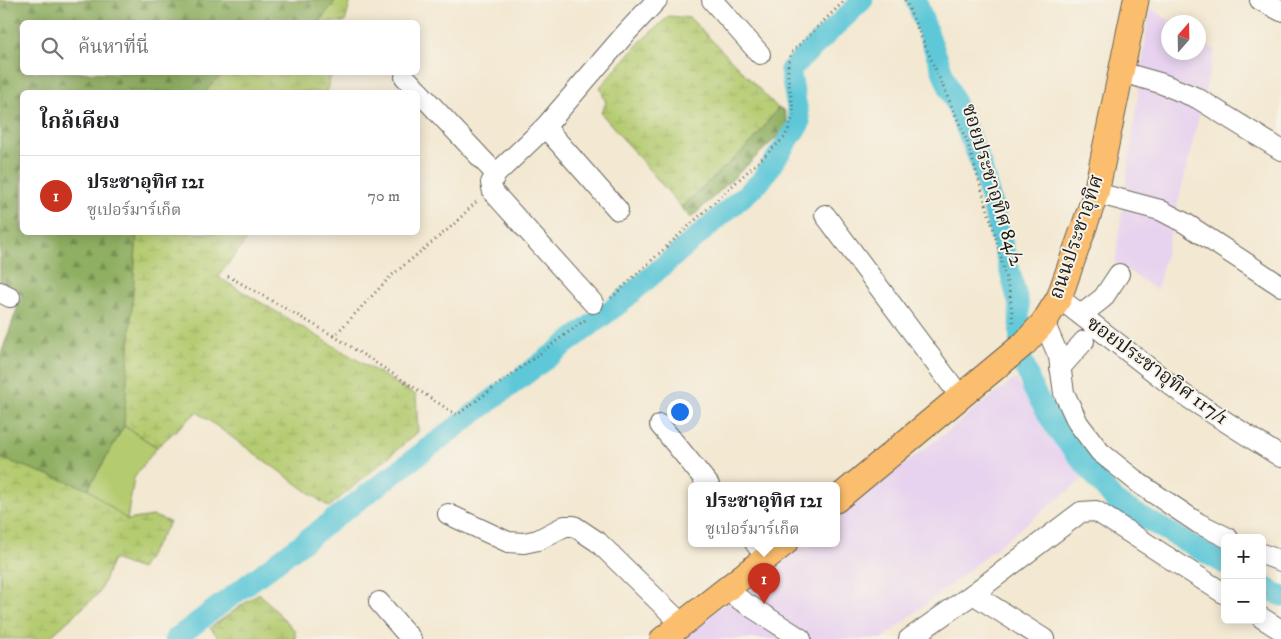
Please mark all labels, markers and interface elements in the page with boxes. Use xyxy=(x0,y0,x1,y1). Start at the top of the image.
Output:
north arrow xyxy=(1161,15,1206,60)
search box xyxy=(20,20,420,75)
icon: search xyxy=(38,34,66,62)
text: ค้นหาที่นี่ xyxy=(78,36,149,59)
street label: ซอยประชาอุทิศ 84/2 xyxy=(955,101,1029,269)
text: ใกล้เคียง xyxy=(40,109,120,135)
text: ประชาอุทิศ 121 xyxy=(87,171,205,194)
street label: ถนนประชาอุทิศ xyxy=(1044,171,1110,303)
text: 1 xyxy=(53,186,59,206)
text: 70 m xyxy=(368,186,400,206)
text: ซูเปอร์มาร์เก็ต xyxy=(87,200,181,220)
street label: ซอยประชาอุทิศ 117/1 xyxy=(1081,311,1233,431)
your location xyxy=(667,399,693,425)
popup xyxy=(688,482,840,547)
text: ประชาอุทิศ 121 xyxy=(705,490,823,513)
text: ซูเปอร์มาร์เก็ต xyxy=(705,519,800,539)
map controls xyxy=(1221,534,1266,624)
button: + xyxy=(1221,534,1266,579)
pin: 1 xyxy=(748,563,780,604)
button: − xyxy=(1221,579,1266,624)

